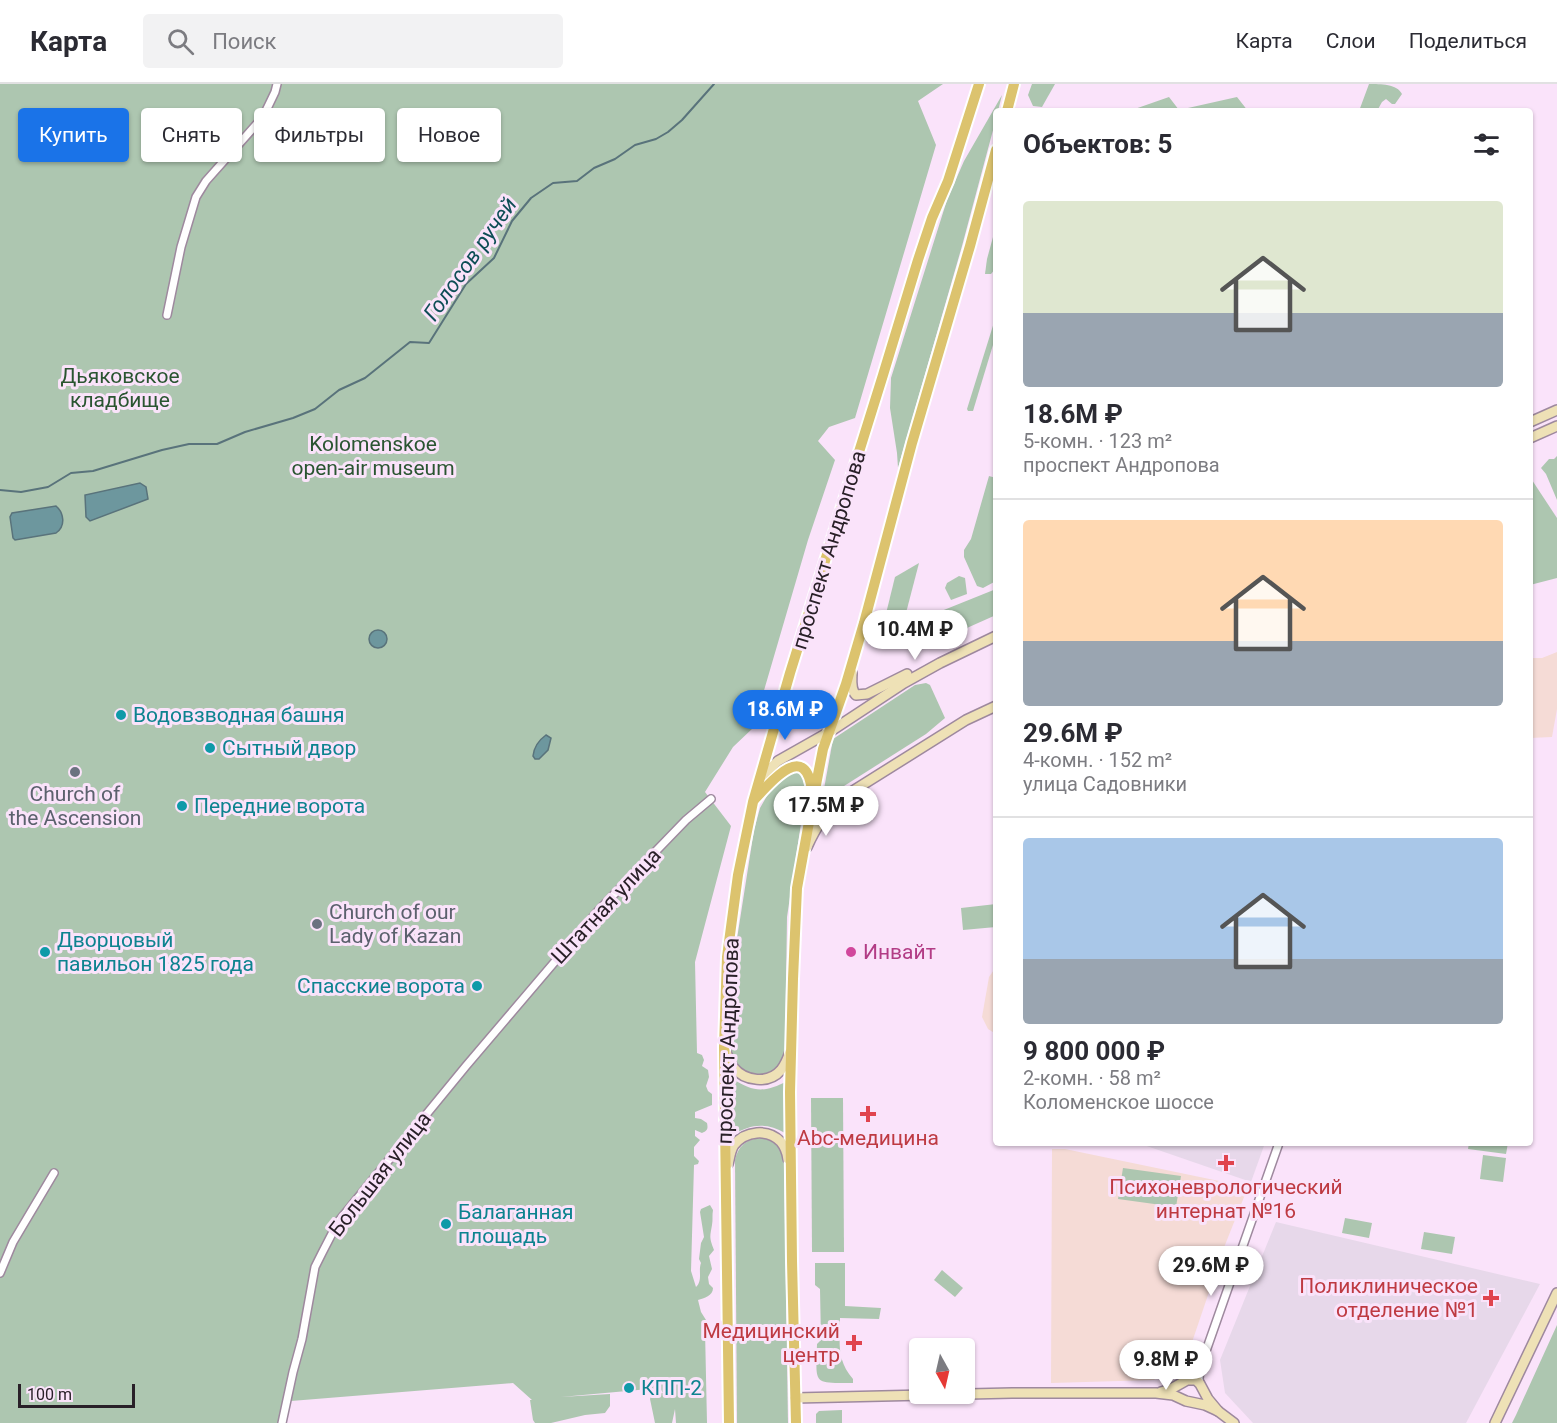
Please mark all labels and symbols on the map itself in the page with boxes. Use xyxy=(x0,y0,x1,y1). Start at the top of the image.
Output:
water label: Голосов ручей xyxy=(418,193,522,325)
park label: Дьяковское кладбище xyxy=(60,364,180,412)
park label: Kolomenskoe open-air museum xyxy=(291,432,455,480)
street label: проспект Андропова xyxy=(787,448,871,652)
pin: 10.4M ₽ xyxy=(860,610,970,661)
pin: 18.6M ₽ xyxy=(730,690,840,741)
place label: Водовзводная башня xyxy=(133,703,345,727)
marker: Водовзводная башня xyxy=(114,708,128,722)
place label: Сытный двор xyxy=(222,736,356,760)
marker: Сытный двор xyxy=(203,741,217,755)
marker: Church of the Ascension xyxy=(68,765,82,779)
place label: Church of the Ascension xyxy=(9,782,141,830)
pin: 17.5M ₽ xyxy=(771,786,881,837)
place label: Передние ворота xyxy=(194,794,365,818)
marker: Передние ворота xyxy=(175,799,189,813)
street label: Штатная улица xyxy=(546,843,666,969)
place label: Church of our Lady of Kazan xyxy=(329,900,461,948)
marker: Church of our Lady of Kazan xyxy=(310,917,324,931)
place label: Дворцовый павильон 1825 года xyxy=(57,928,254,976)
street label: проспект Андропова xyxy=(712,937,744,1145)
place label: Инвайт xyxy=(863,940,936,964)
marker: Дворцовый павильон 1825 года xyxy=(38,945,52,959)
marker: Инвайт xyxy=(844,945,858,959)
place label: Спасские ворота xyxy=(297,974,465,998)
marker: Спасские ворота xyxy=(470,979,484,993)
marker: Abc-медицина xyxy=(859,1105,877,1123)
street label: Большая улица xyxy=(324,1107,436,1241)
place label: Abc-медицина xyxy=(797,1126,939,1150)
marker: Психоневрологический интернат №16 xyxy=(1217,1154,1235,1172)
place label: Психоневрологический интернат №16 xyxy=(1109,1175,1343,1223)
place label: Балаганная площадь xyxy=(458,1200,574,1248)
marker: Балаганная площадь xyxy=(439,1217,453,1231)
pin: 29.6M ₽ xyxy=(1156,1246,1266,1297)
place label: Поликлиническое отделение №1 xyxy=(1299,1274,1478,1322)
marker: Поликлиническое отделение №1 xyxy=(1482,1289,1500,1307)
place label: Медицинский центр xyxy=(702,1319,840,1367)
marker: Медицинский центр xyxy=(845,1334,863,1352)
north arrow xyxy=(909,1338,975,1404)
pin: 9.8M ₽ xyxy=(1117,1340,1215,1391)
place label: КПП-2 xyxy=(641,1376,702,1400)
scale bar xyxy=(18,1381,135,1408)
marker: КПП-2 xyxy=(622,1381,636,1395)

